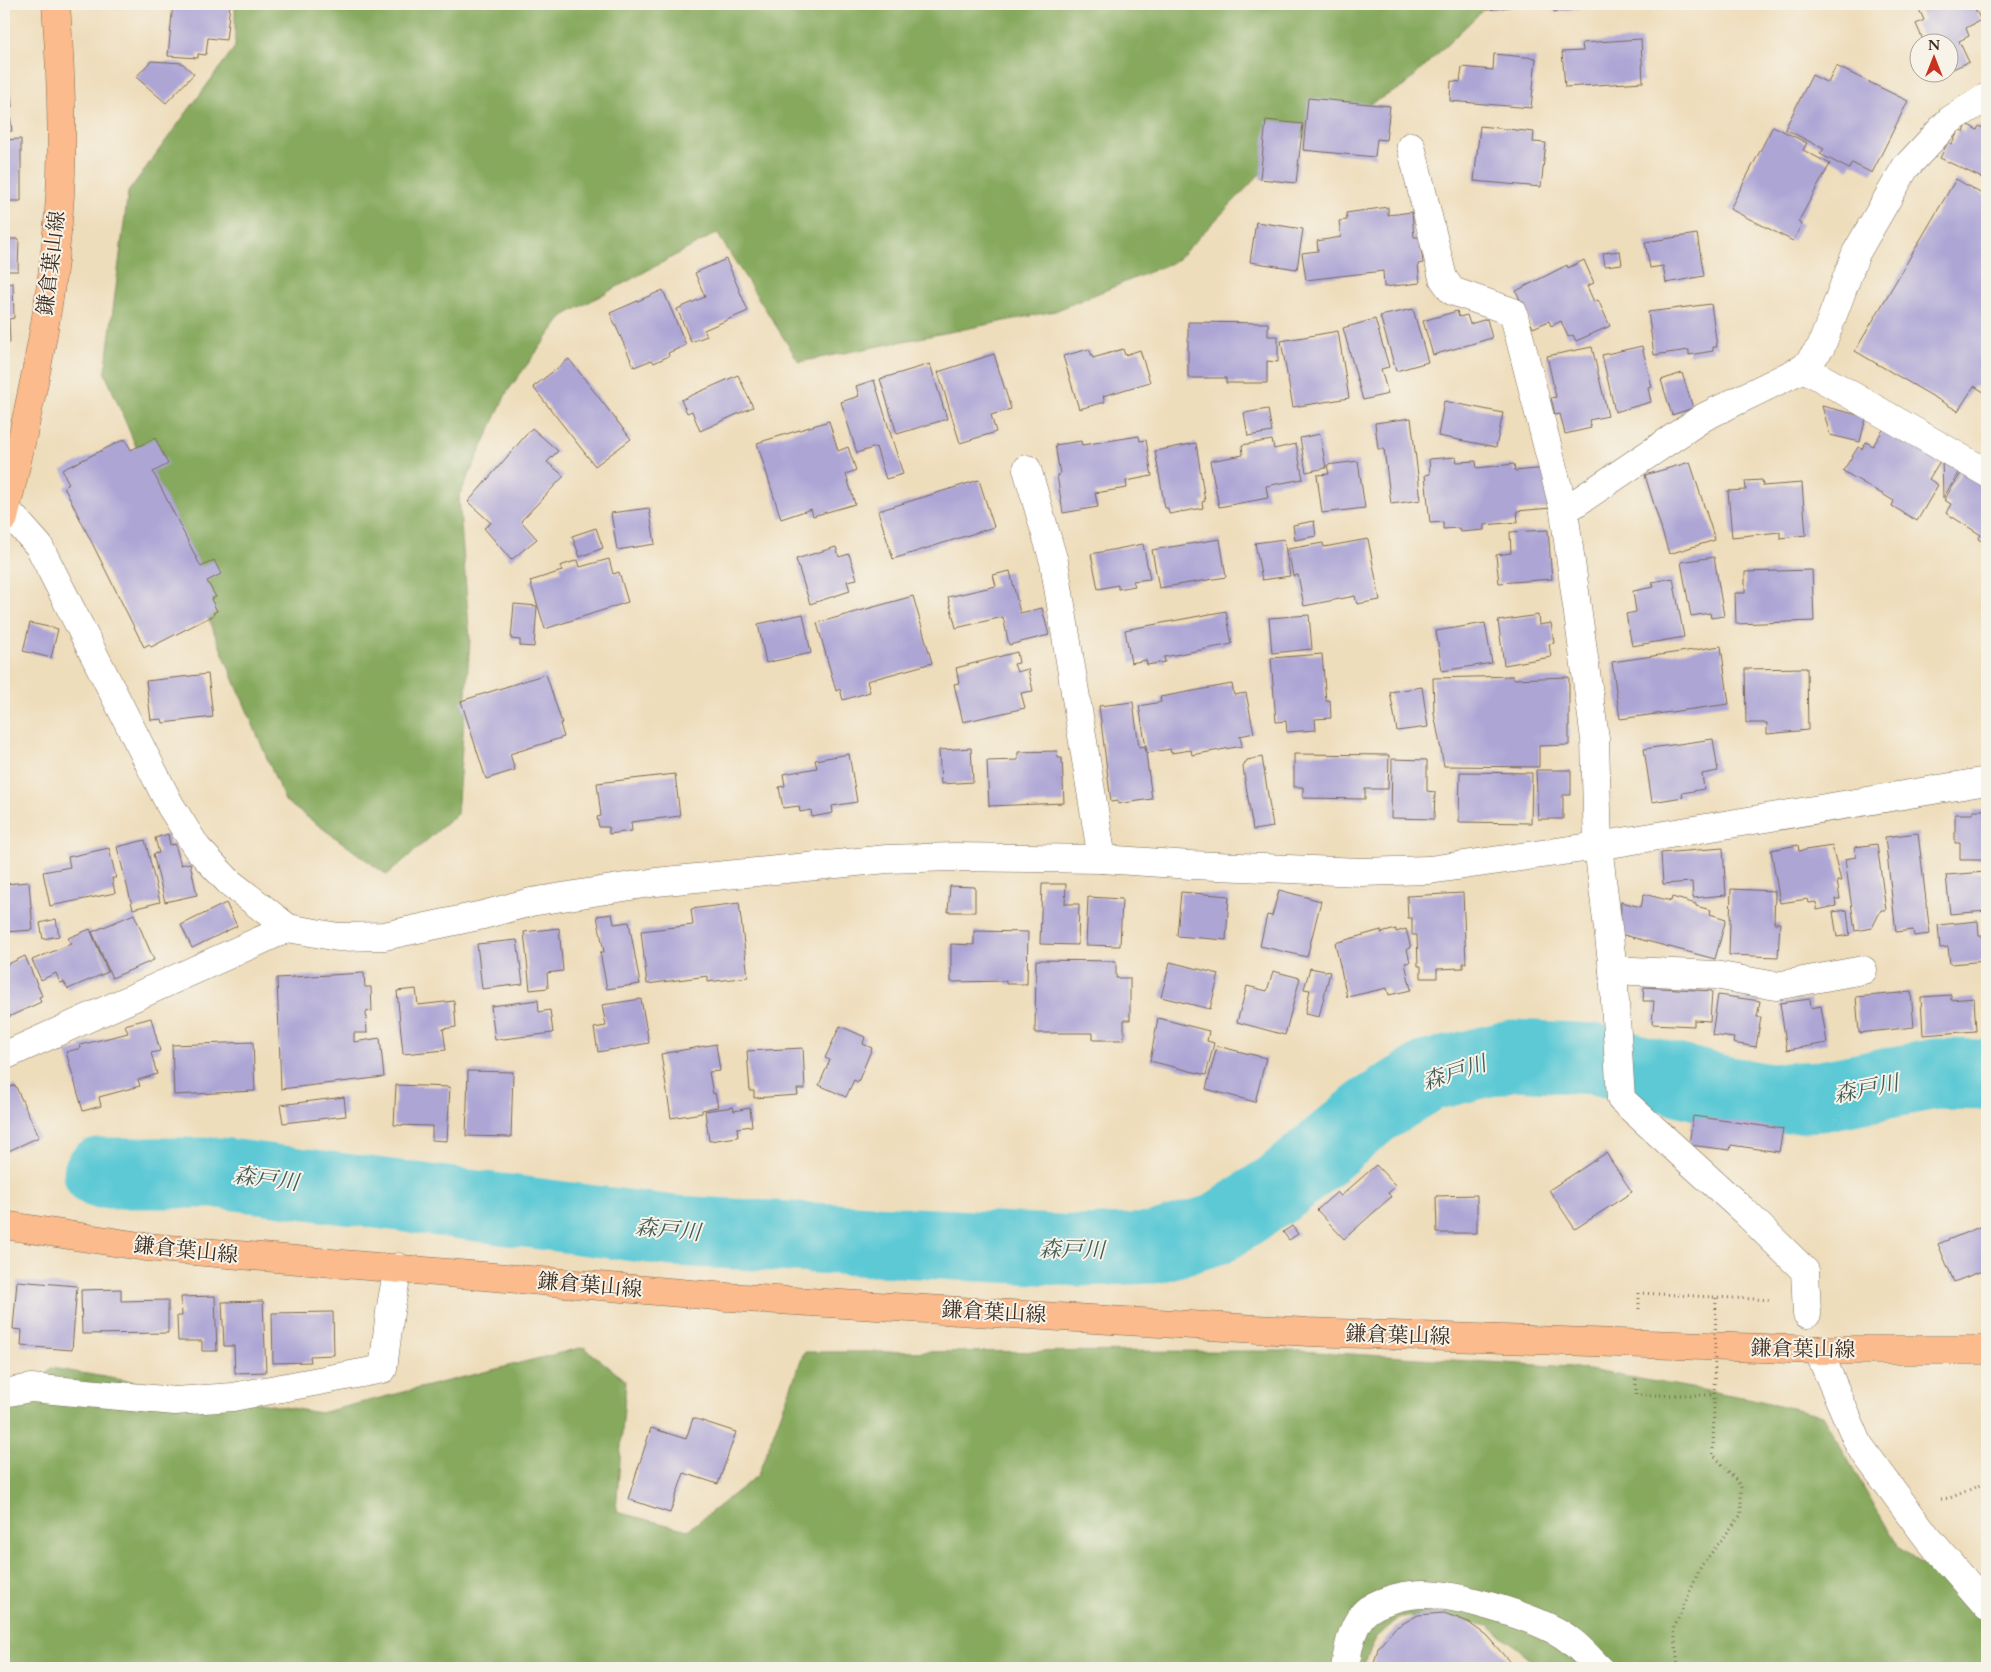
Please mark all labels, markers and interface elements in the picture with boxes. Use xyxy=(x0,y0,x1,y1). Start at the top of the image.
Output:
north arrow xyxy=(1908,32,1958,82)
text: N xyxy=(1928,36,1940,55)
street label: 鎌倉葉山線 xyxy=(31,209,72,317)
water label: 森戸川 xyxy=(1418,1048,1492,1097)
water label: 森戸川 xyxy=(1831,1068,1903,1110)
water label: 森戸川 xyxy=(231,1160,302,1198)
water label: 森戸川 xyxy=(634,1212,704,1248)
street label: 鎌倉葉山線 xyxy=(132,1231,240,1270)
water label: 森戸川 xyxy=(1039,1234,1107,1266)
street label: 鎌倉葉山線 xyxy=(536,1266,644,1305)
street label: 鎌倉葉山線 xyxy=(941,1295,1047,1330)
street label: 鎌倉葉山線 xyxy=(1345,1319,1451,1352)
street label: 鎌倉葉山線 xyxy=(1750,1334,1856,1365)

